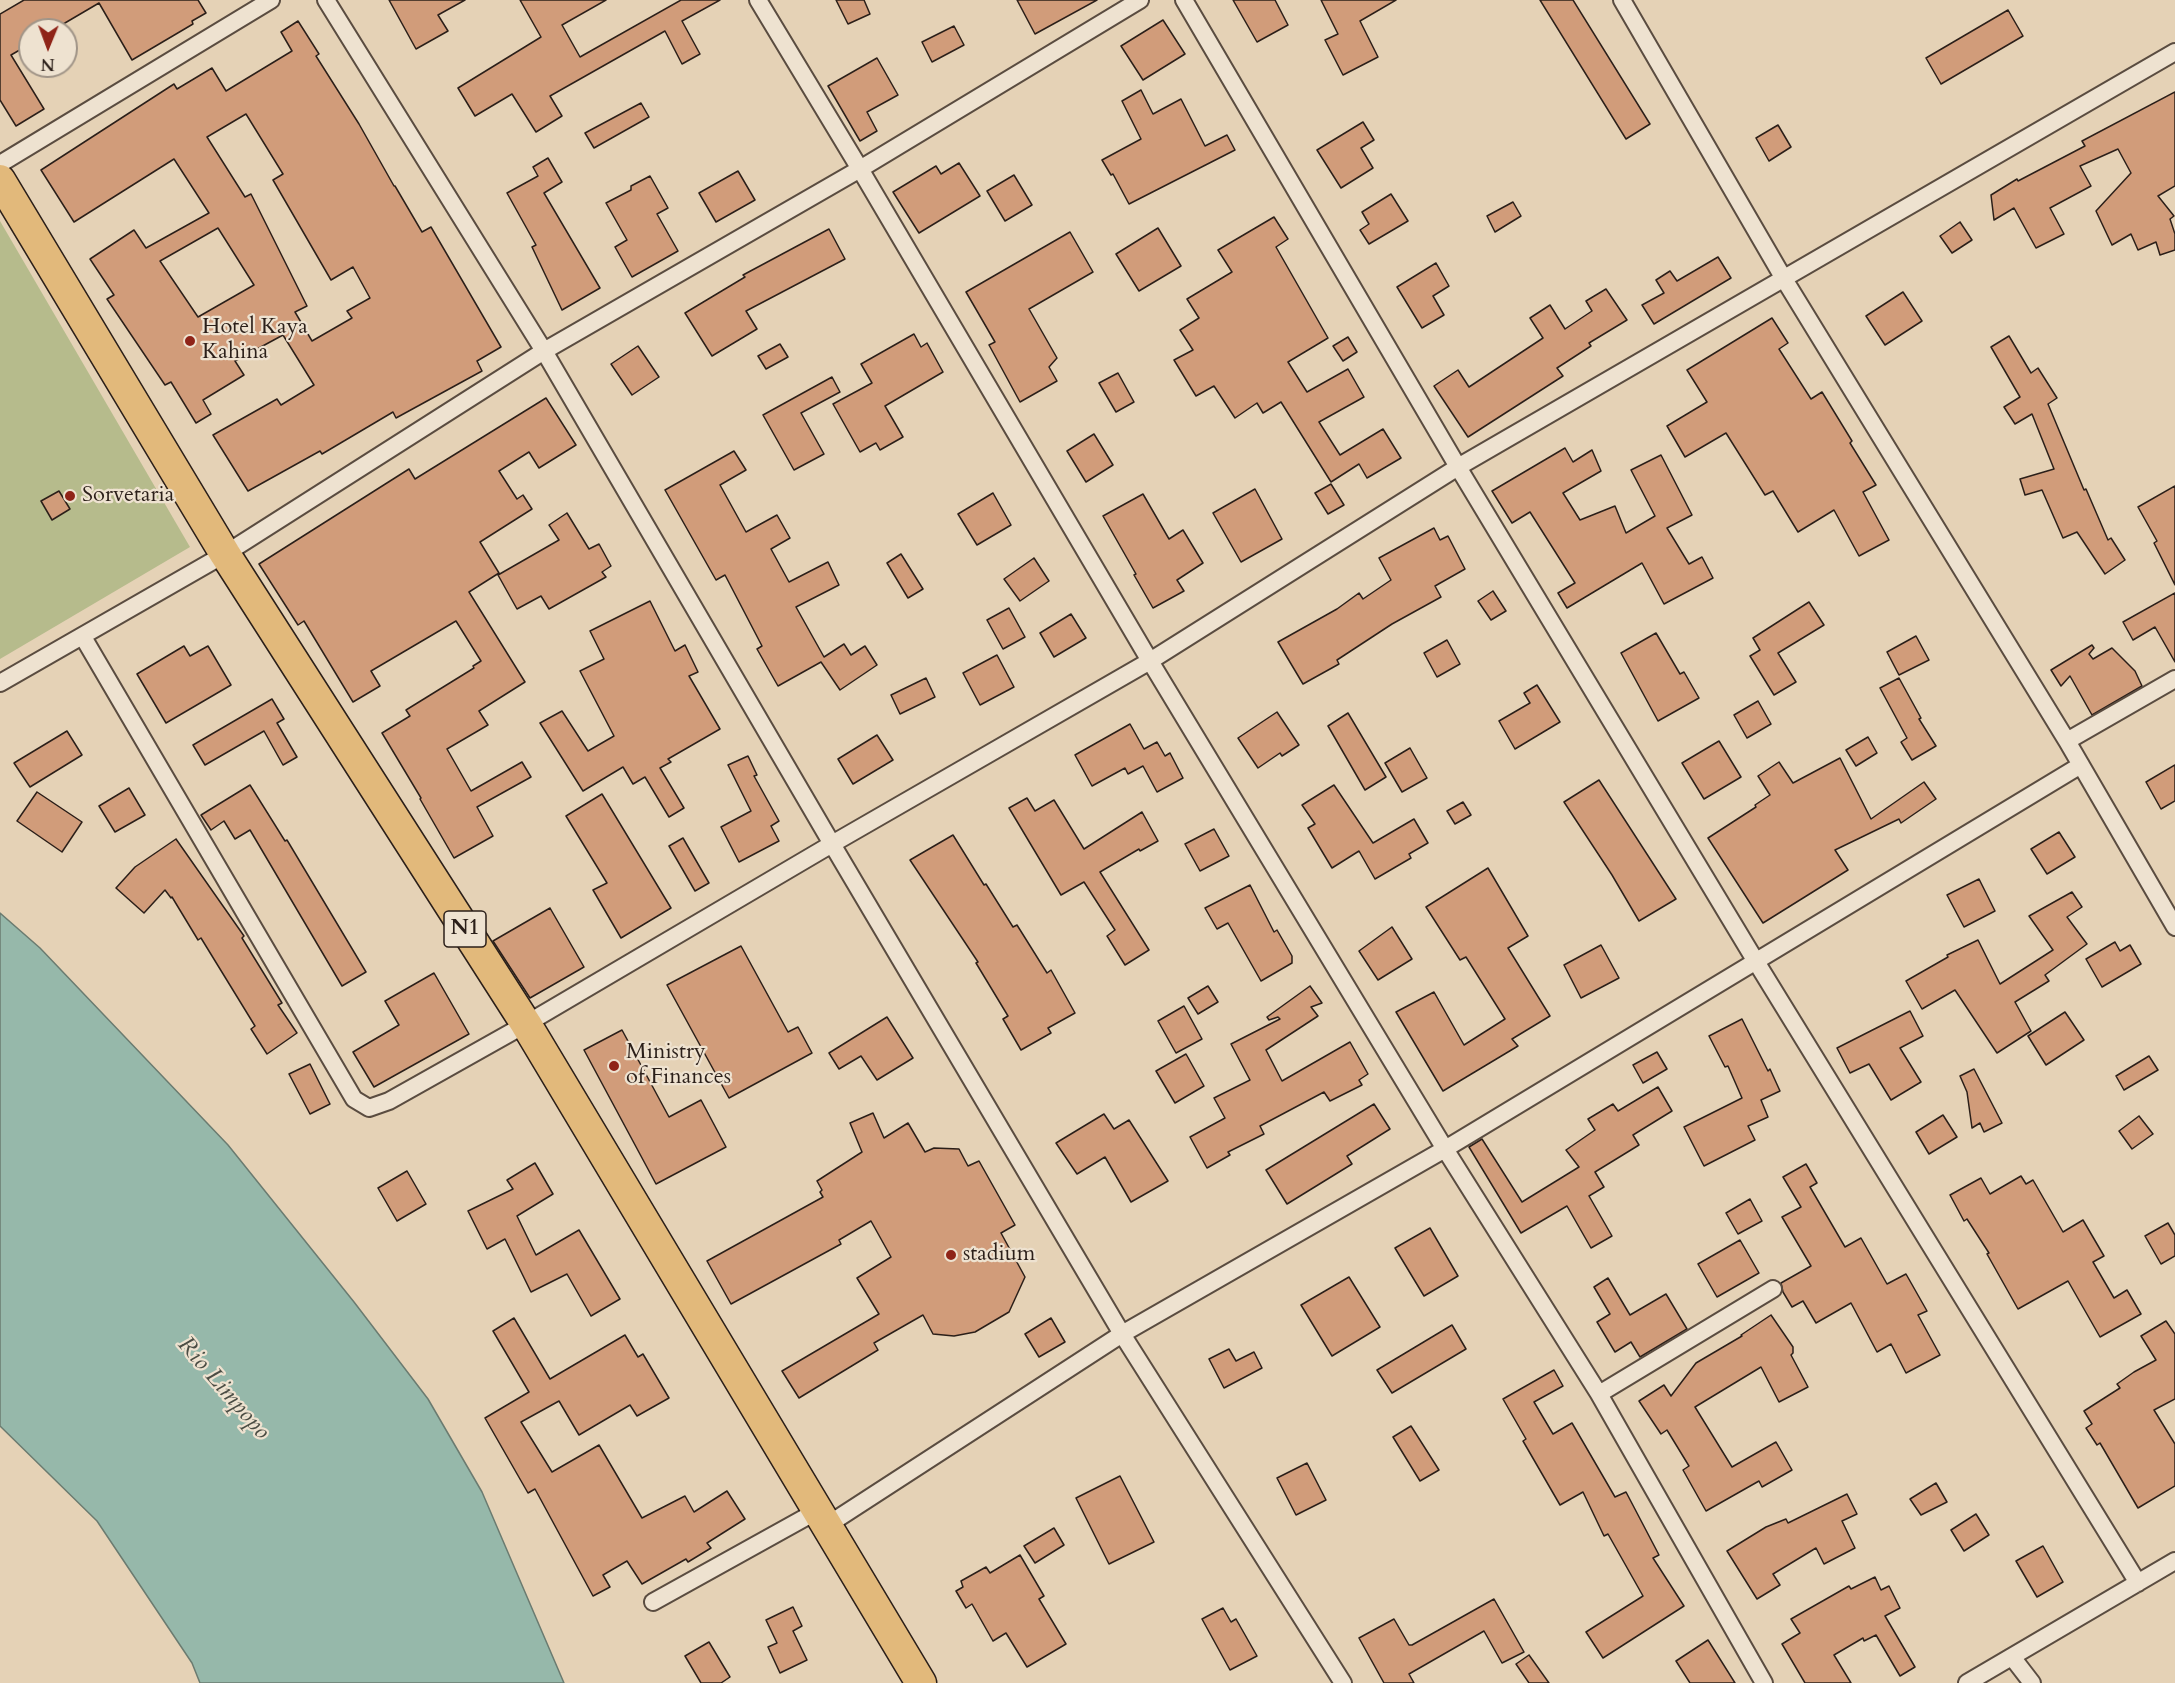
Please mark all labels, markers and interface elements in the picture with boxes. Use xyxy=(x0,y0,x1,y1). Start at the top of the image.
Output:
north arrow xyxy=(18,18,78,78)
text: N xyxy=(41,53,55,75)
place label: Hotel Kaya Kahina xyxy=(202,315,308,366)
marker: Hotel Kaya Kahina xyxy=(183,334,197,348)
place label: Sorvetaria xyxy=(82,483,174,509)
marker: Sorvetaria xyxy=(63,489,77,503)
road number: N1 xyxy=(444,911,486,947)
place label: Ministry of Finances xyxy=(626,1040,731,1092)
marker: Ministry of Finances xyxy=(607,1059,621,1073)
place label: stadium xyxy=(963,1242,1035,1268)
marker: stadium xyxy=(944,1248,958,1262)
water label: Rio Limpopo xyxy=(171,1332,275,1446)

